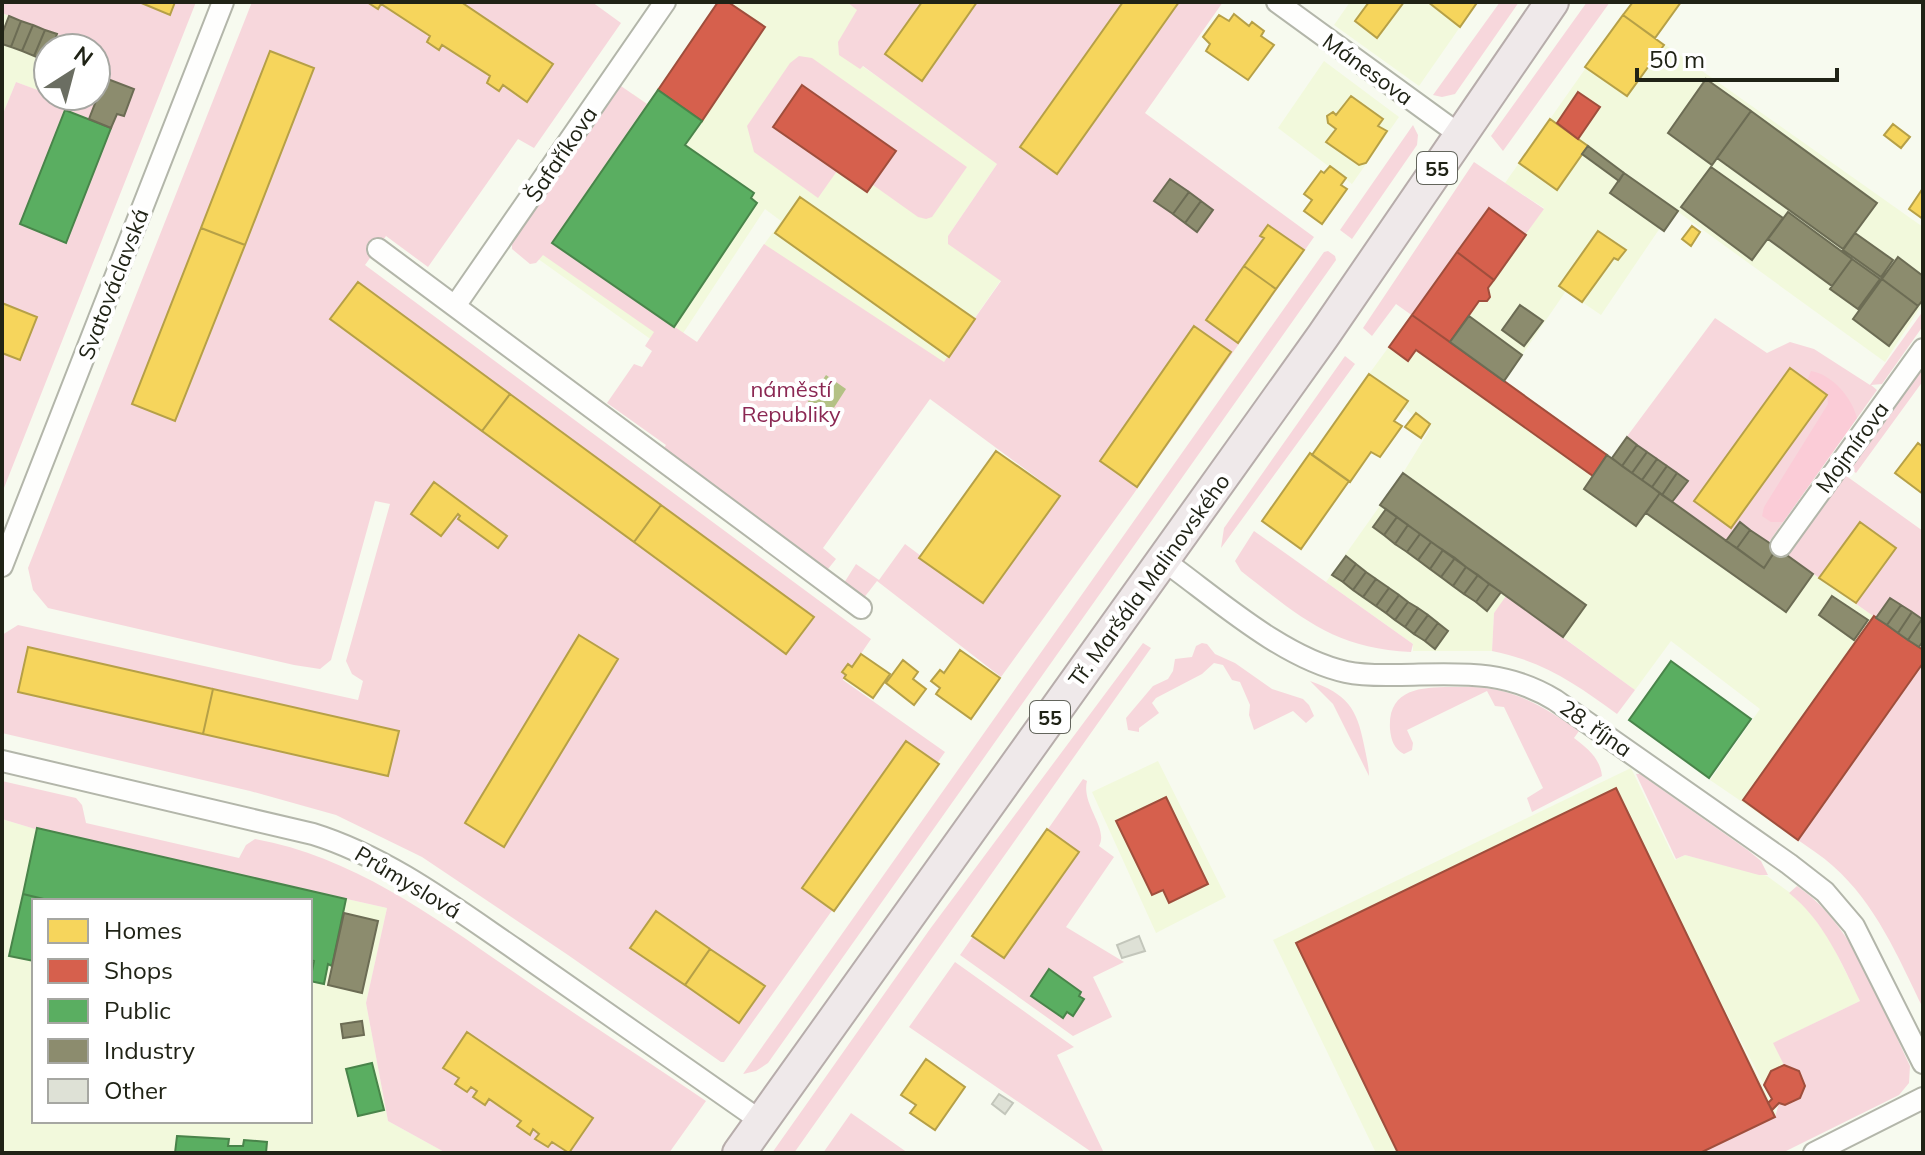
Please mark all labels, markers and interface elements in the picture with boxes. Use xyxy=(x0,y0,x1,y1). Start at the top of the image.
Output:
street label: Mánesova xyxy=(1317,27,1419,111)
north arrow xyxy=(32,32,112,112)
scale bar xyxy=(1637,32,1837,82)
text: N xyxy=(69,40,99,72)
text: 50 m xyxy=(1649,44,1705,74)
street label: Šafaříkova xyxy=(519,101,603,207)
road number: 55 xyxy=(1417,152,1457,184)
street label: Svatováclavská xyxy=(71,205,155,363)
park label: náměstí Republiky xyxy=(741,375,841,428)
street label: Mojmírova xyxy=(1809,396,1895,498)
street label: Tř. Maršála Malinovského xyxy=(1062,468,1236,692)
street label: 28. října xyxy=(1554,693,1638,763)
road number: 55 xyxy=(1030,701,1070,733)
street label: Průmyslová xyxy=(350,839,466,925)
legend xyxy=(32,899,312,1123)
text: Homes xyxy=(104,915,182,945)
text: Shops xyxy=(104,955,173,985)
text: Public xyxy=(104,995,171,1025)
text: Industry xyxy=(104,1035,195,1065)
text: Other xyxy=(104,1075,167,1105)

